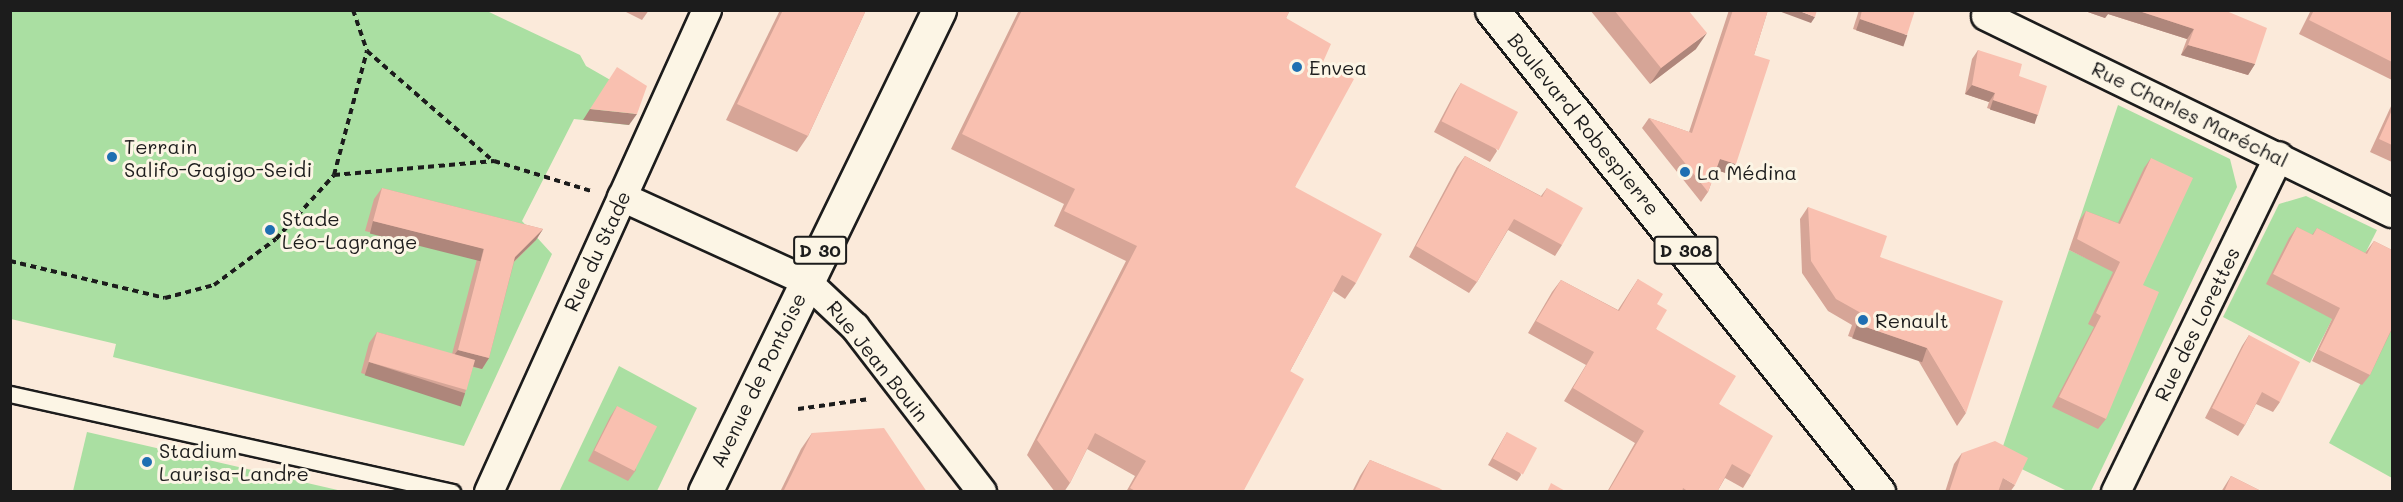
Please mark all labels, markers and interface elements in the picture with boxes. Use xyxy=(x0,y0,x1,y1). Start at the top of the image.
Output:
street label: Boulevard Robespierre xyxy=(1503,28,1665,220)
place label: Envea xyxy=(1309,55,1367,79)
street label: Rue Charles Maréchal xyxy=(2088,56,2292,172)
marker: Envea xyxy=(1290,60,1304,74)
place label: Terrain Salifo-Gagigo-Seidi xyxy=(124,134,312,181)
marker: Terrain Salifo-Gagigo-Seidi xyxy=(105,150,119,164)
place label: La Médina xyxy=(1697,160,1797,184)
marker: La Médina xyxy=(1678,165,1692,179)
street label: Rue du Stade xyxy=(559,187,635,315)
place label: Stade Léo-Lagrange xyxy=(282,207,417,254)
marker: Stade Léo-Lagrange xyxy=(263,223,277,237)
road number: D 30 xyxy=(793,235,847,265)
road number: D 308 xyxy=(1653,235,1719,265)
street label: Rue des Lorettes xyxy=(2149,243,2245,405)
street label: Avenue de Pontoise xyxy=(705,289,811,471)
street label: Rue Jean Bouin xyxy=(822,296,934,426)
place label: Renault xyxy=(1875,308,1948,332)
marker: Renault xyxy=(1856,313,1870,327)
place label: Stadium Laurisa-Landre xyxy=(159,438,309,485)
marker: Stadium Laurisa-Landre xyxy=(140,455,154,469)

